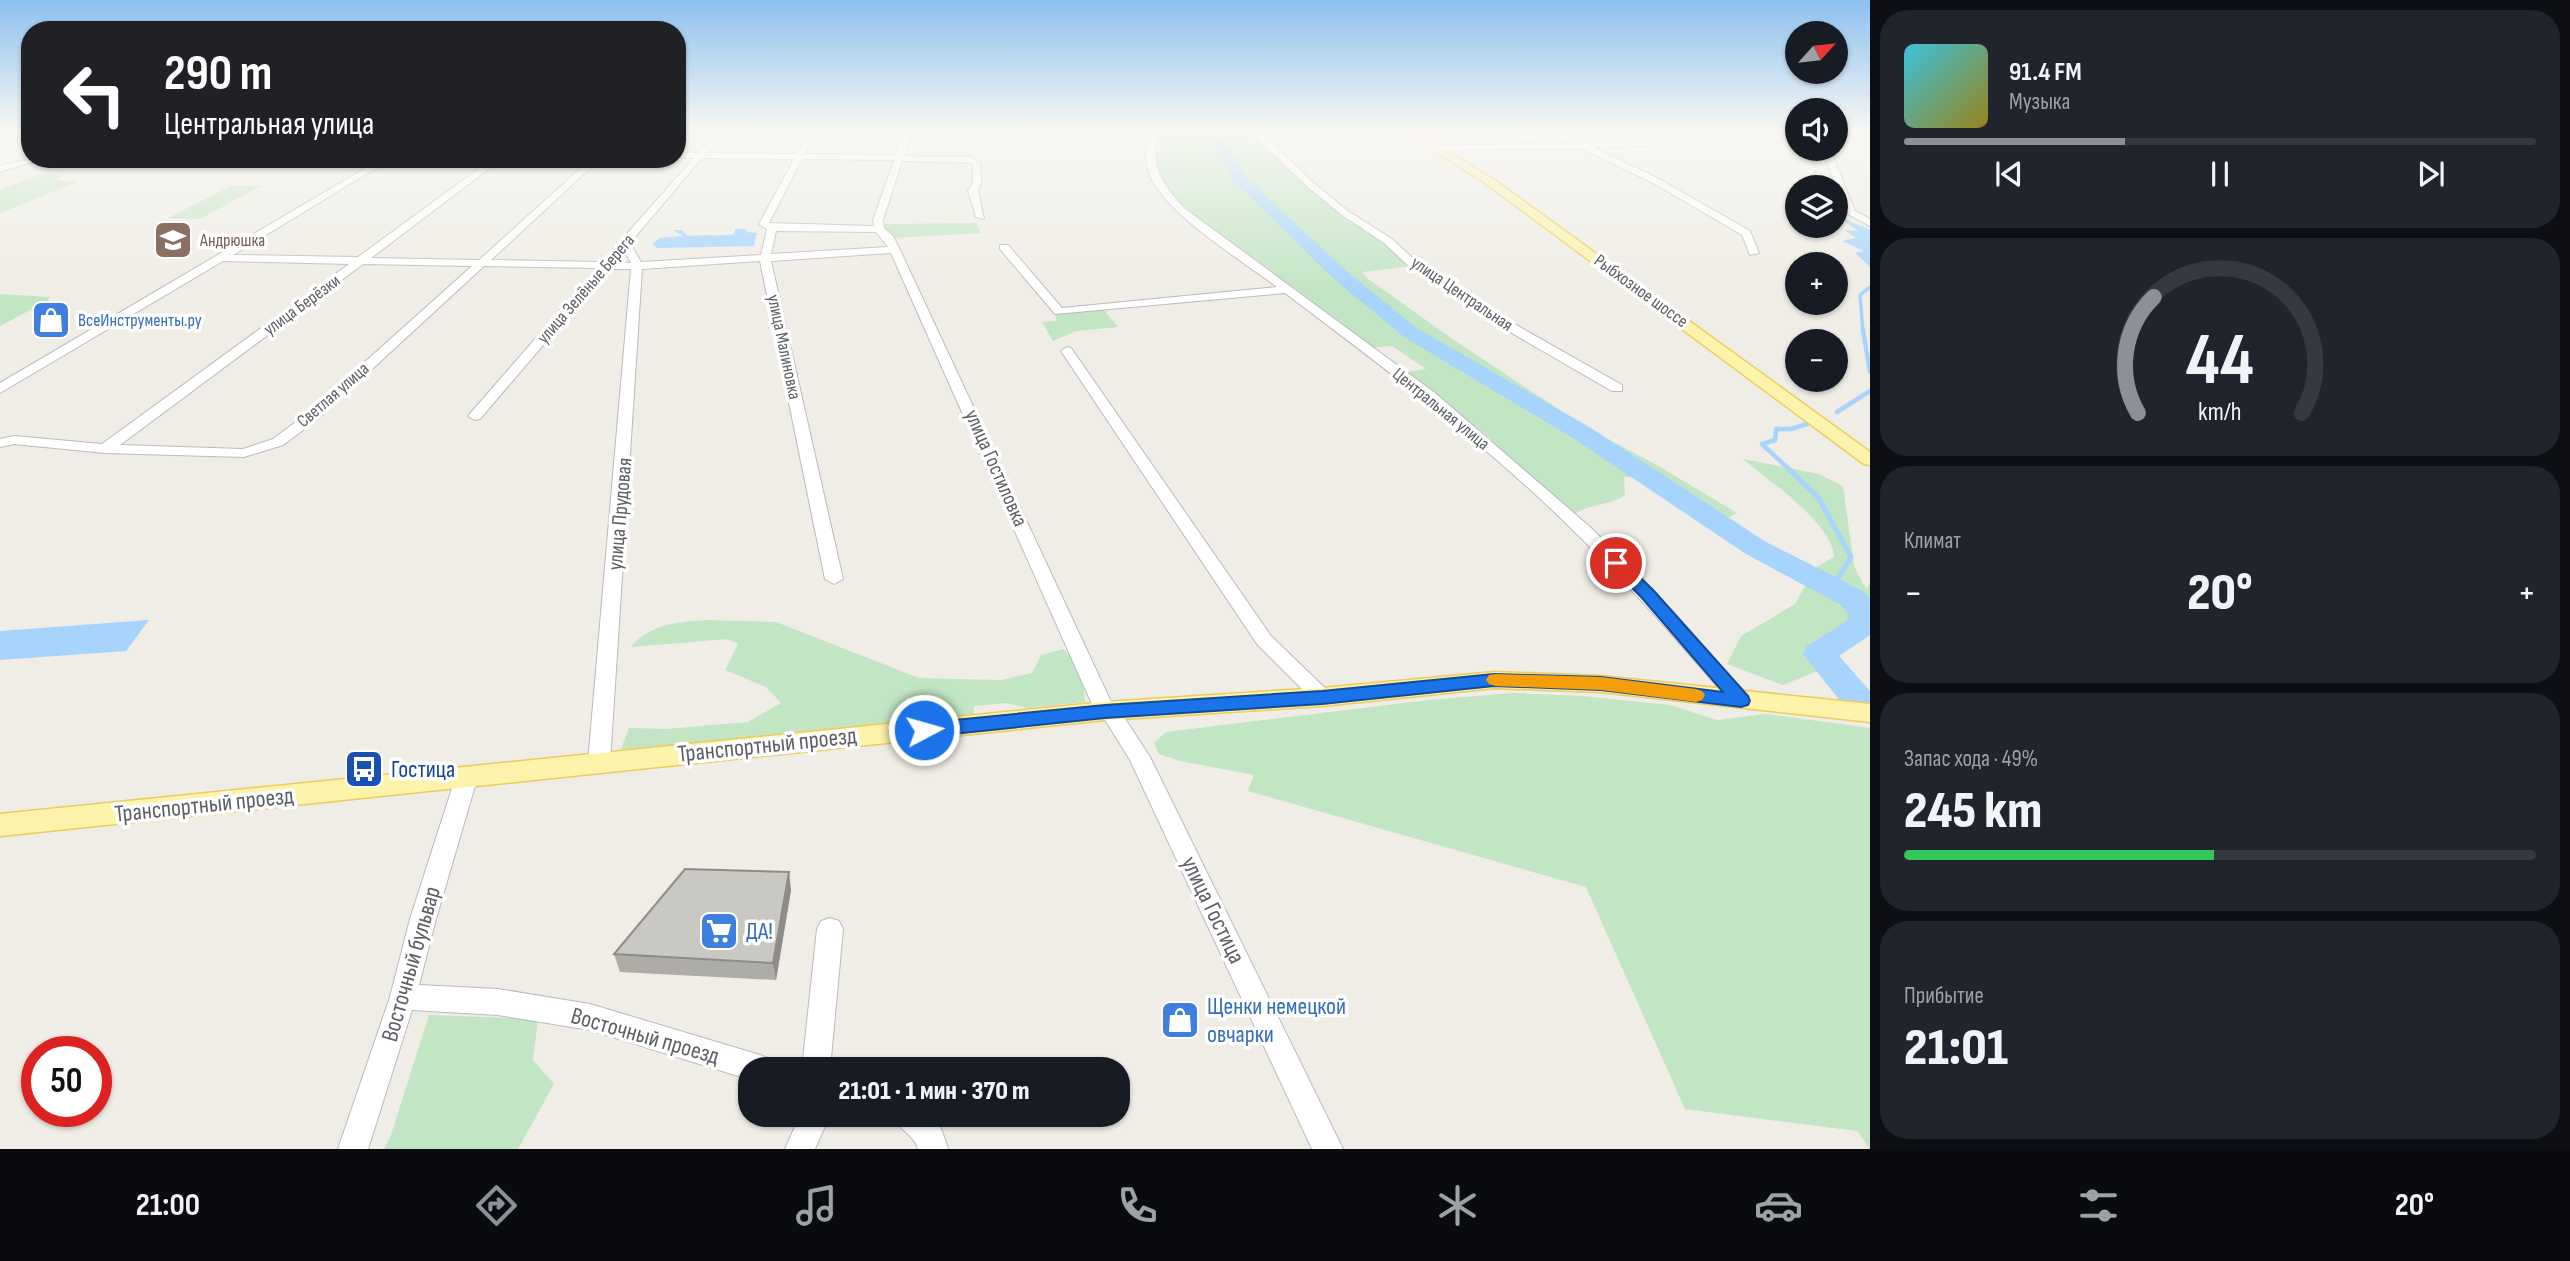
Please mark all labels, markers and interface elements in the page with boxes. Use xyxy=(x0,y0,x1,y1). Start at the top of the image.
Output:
north arrow xyxy=(1785,21,1848,84)
map controls xyxy=(1785,21,1848,392)
text: 290 m xyxy=(164,45,272,104)
icon: left xyxy=(49,49,140,140)
text: 91.4 FM xyxy=(2009,57,2082,88)
text: Музыка xyxy=(2009,88,2070,116)
button: sound xyxy=(1785,98,1848,161)
text: Центральная улица xyxy=(164,105,374,144)
icon: previous xyxy=(1990,155,2028,193)
icon: pause xyxy=(2201,155,2239,193)
icon: next xyxy=(2412,155,2450,193)
button: layers xyxy=(1785,175,1848,238)
school or university icon: Андрюшка xyxy=(152,219,194,261)
place label: Андрюшка xyxy=(199,230,265,251)
street label: улица Зелёные Берега xyxy=(533,230,639,348)
street label: Рыбхозное шоссе xyxy=(1590,250,1692,332)
street label: улица Центральная xyxy=(1407,252,1517,336)
button: + xyxy=(1785,252,1848,315)
street label: улица Берёзки xyxy=(260,270,344,340)
street label: улица Малиновка xyxy=(763,293,805,401)
shop icon: ВсеИнструменты.ру xyxy=(30,299,72,341)
place label: ВсеИнструменты.ру xyxy=(78,310,202,331)
text: 44 xyxy=(2186,317,2254,405)
button: − xyxy=(1785,329,1848,392)
street label: Светлая улица xyxy=(293,358,373,432)
street label: Центральная улица xyxy=(1388,364,1494,454)
text: km/h xyxy=(2198,396,2242,427)
street label: улица Гостиловка xyxy=(959,406,1033,530)
street label: улица Прудовая xyxy=(603,457,637,571)
text: Климат xyxy=(1904,527,1961,555)
pin xyxy=(1586,533,1646,593)
icon: arrive xyxy=(1597,544,1635,582)
text: 20° xyxy=(2187,562,2253,625)
text: − xyxy=(1904,571,1923,616)
text: + xyxy=(2517,571,2536,616)
position arrow xyxy=(887,693,961,767)
street label: Транспортный проезд xyxy=(676,721,858,769)
text: Запас хода · 49% xyxy=(1904,745,2038,773)
bus stop icon: Гостица xyxy=(343,748,385,790)
place label: Гостица xyxy=(391,755,455,784)
text: 245 km xyxy=(1904,780,2042,843)
street label: Транспортный проезд xyxy=(113,781,295,829)
street label: улица Гостица xyxy=(1175,852,1251,968)
street label: Восточный бульвар xyxy=(375,883,447,1045)
supermarket icon: ДА! xyxy=(698,910,740,952)
place label: ДА! xyxy=(746,917,773,946)
text: Прибытие xyxy=(1904,982,1984,1010)
place label: Щенки немецкой овчарки xyxy=(1207,992,1346,1049)
shop icon: Щенки немецкой овчарки xyxy=(1159,999,1201,1041)
street label: Восточный проезд xyxy=(568,1001,723,1071)
text: 21:01 xyxy=(1904,1017,2008,1080)
speed limit sign: 50 xyxy=(21,1036,112,1127)
text: 21:01 · 1 мин · 370 m xyxy=(839,1076,1029,1107)
icon: directions xyxy=(472,1181,521,1230)
icon: music xyxy=(792,1181,841,1230)
icon: phone xyxy=(1113,1181,1162,1230)
icon: climate xyxy=(1433,1181,1482,1230)
icon: car xyxy=(1754,1181,1803,1230)
icon: filters xyxy=(2074,1181,2123,1230)
text: 21:00 xyxy=(136,1186,200,1225)
text: 20° xyxy=(2395,1186,2434,1225)

